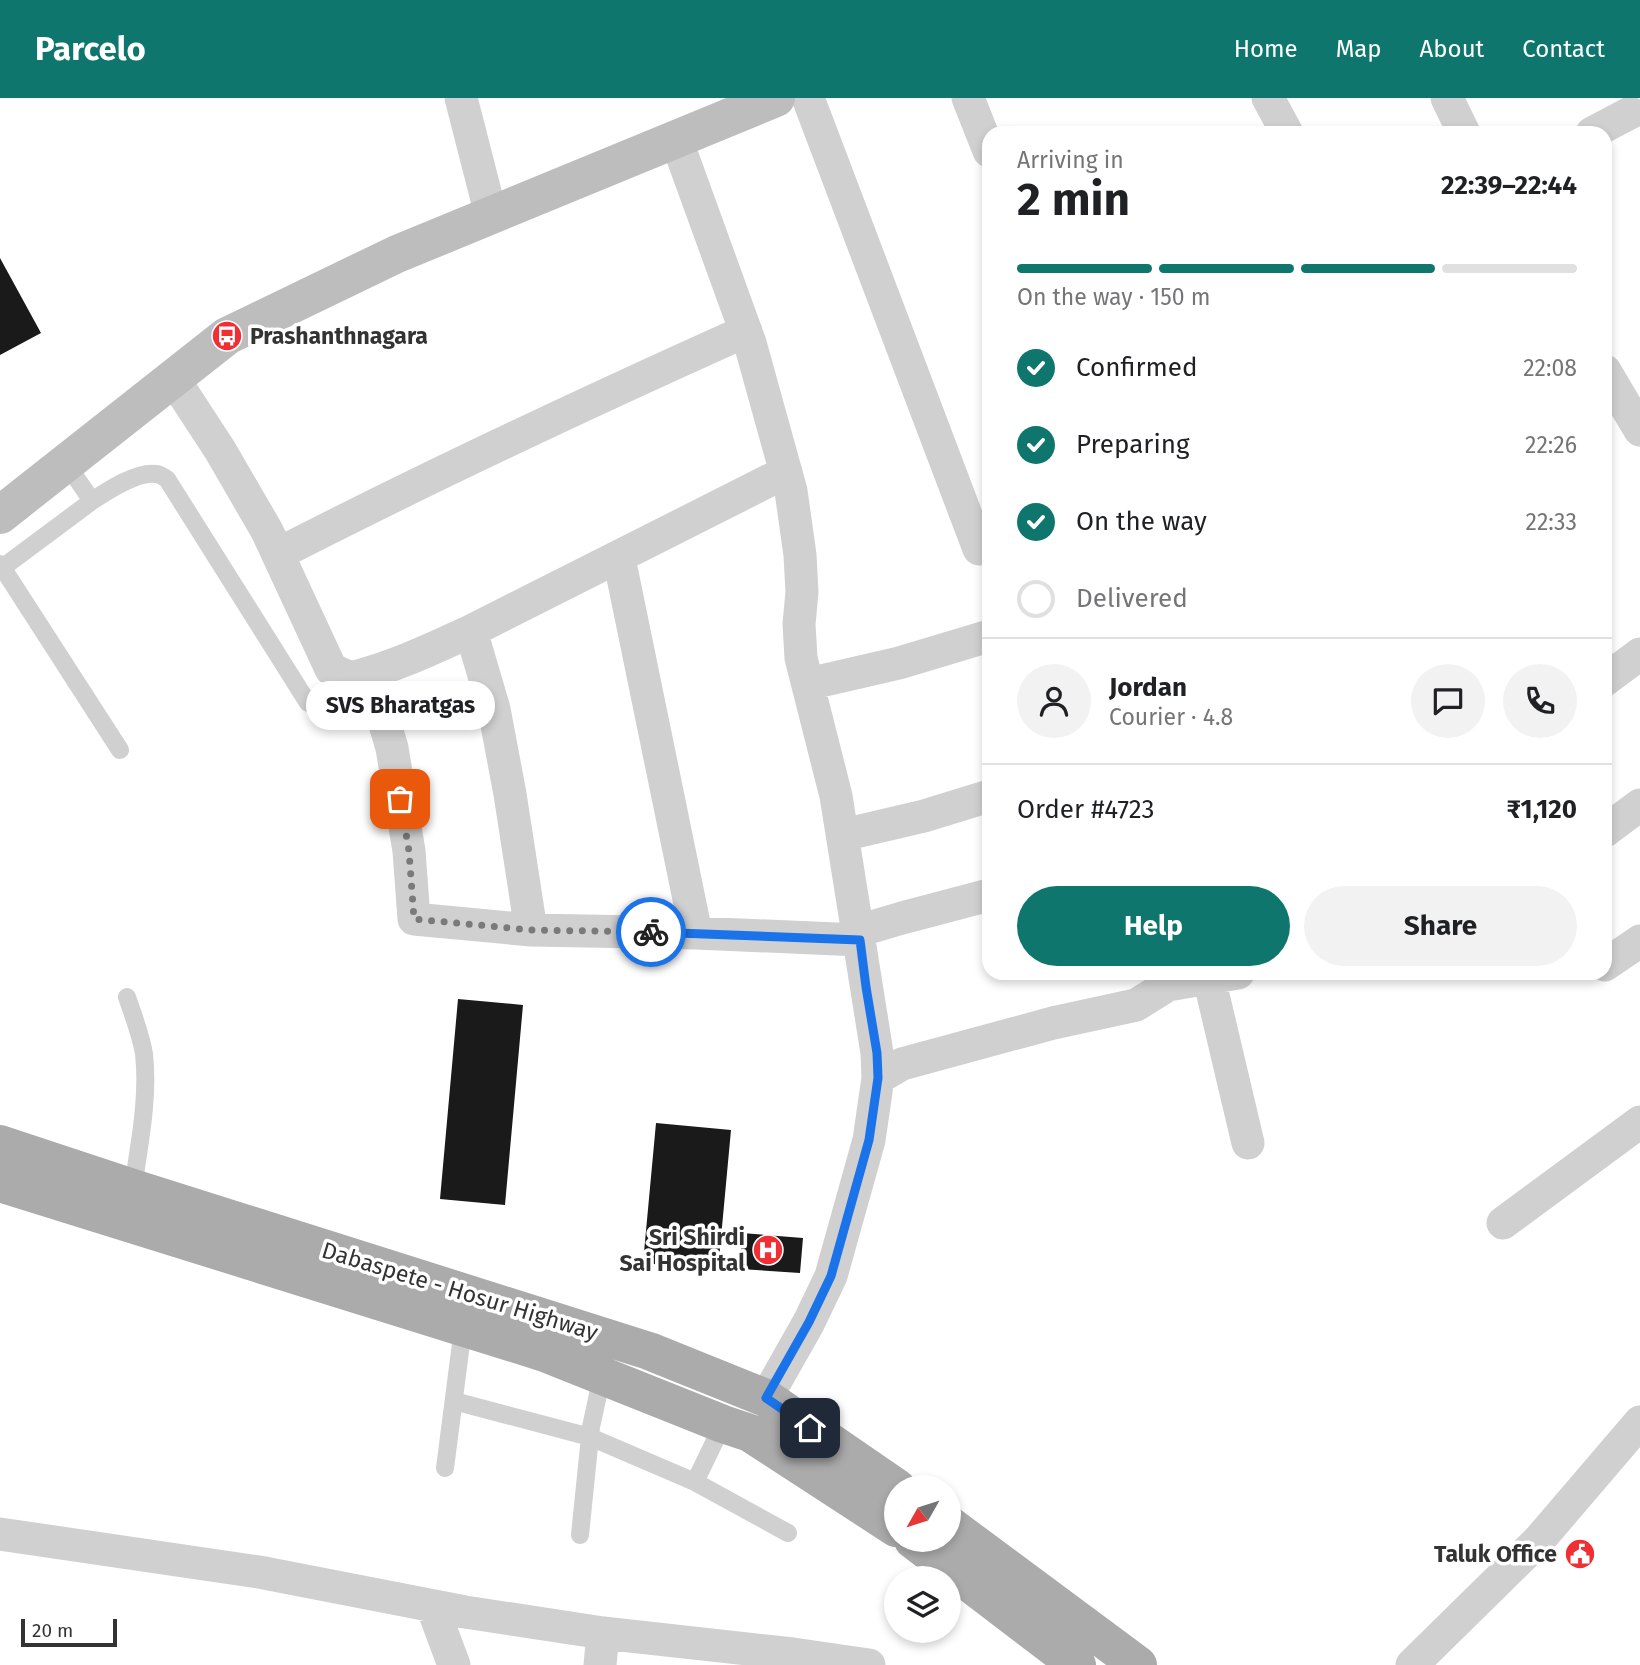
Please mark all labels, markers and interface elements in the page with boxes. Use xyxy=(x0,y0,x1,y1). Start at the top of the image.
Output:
text: Parcelo xyxy=(35,29,146,69)
text: Home xyxy=(1234,35,1298,63)
text: Map xyxy=(1336,35,1382,63)
text: About xyxy=(1420,35,1484,63)
text: Contact xyxy=(1522,35,1605,63)
text: Arriving in xyxy=(1017,146,1124,174)
text: 22:39–22:44 xyxy=(1441,170,1577,201)
text: 2 min xyxy=(1017,172,1130,227)
text: On the way · 150 m xyxy=(1017,283,1210,311)
bus stop icon: Prashanthnagara xyxy=(210,319,244,353)
place label: Prashanthnagara xyxy=(250,322,428,350)
icon: check xyxy=(1017,349,1055,387)
text: Confirmed xyxy=(1076,352,1197,383)
text: 22:08 xyxy=(1523,354,1577,382)
icon: check xyxy=(1017,426,1055,464)
text: Preparing xyxy=(1076,429,1189,460)
text: 22:26 xyxy=(1525,431,1577,459)
icon: check xyxy=(1017,503,1055,541)
text: On the way xyxy=(1076,506,1207,537)
text: 22:33 xyxy=(1526,508,1577,536)
text: Delivered xyxy=(1076,583,1188,614)
button: person xyxy=(1017,664,1091,738)
button: chat xyxy=(1411,664,1485,738)
button: phone xyxy=(1503,664,1577,738)
text: Jordan xyxy=(1109,672,1187,703)
callout: SVS Bharatgas xyxy=(306,680,494,729)
text: SVS Bharatgas xyxy=(326,691,475,719)
text: Courier · 4.8 xyxy=(1109,703,1233,731)
pin xyxy=(370,769,430,829)
icon: bag xyxy=(381,780,419,818)
text: Order #4723 xyxy=(1017,794,1154,825)
text: ₹1,120 xyxy=(1506,794,1577,825)
button: Help xyxy=(1017,886,1290,966)
button: Share xyxy=(1304,886,1577,966)
courier xyxy=(616,897,686,967)
icon: bike xyxy=(632,913,670,951)
place label: Sri Shirdi Sai Hospital xyxy=(619,1223,745,1277)
hospital icon: Sri Shirdi Sai Hospital xyxy=(751,1233,785,1267)
street label: Dabaspete - Hosur Highway xyxy=(319,1236,602,1347)
pin xyxy=(780,1398,840,1458)
icon: home xyxy=(791,1409,829,1447)
north arrow xyxy=(884,1475,961,1552)
map controls xyxy=(884,1475,961,1643)
public building icon: Taluk Office xyxy=(1563,1537,1597,1571)
place label: Taluk Office xyxy=(1434,1540,1557,1568)
button: layers xyxy=(884,1566,961,1643)
scale bar xyxy=(21,1616,117,1648)
text: 20 m xyxy=(32,1619,73,1642)

